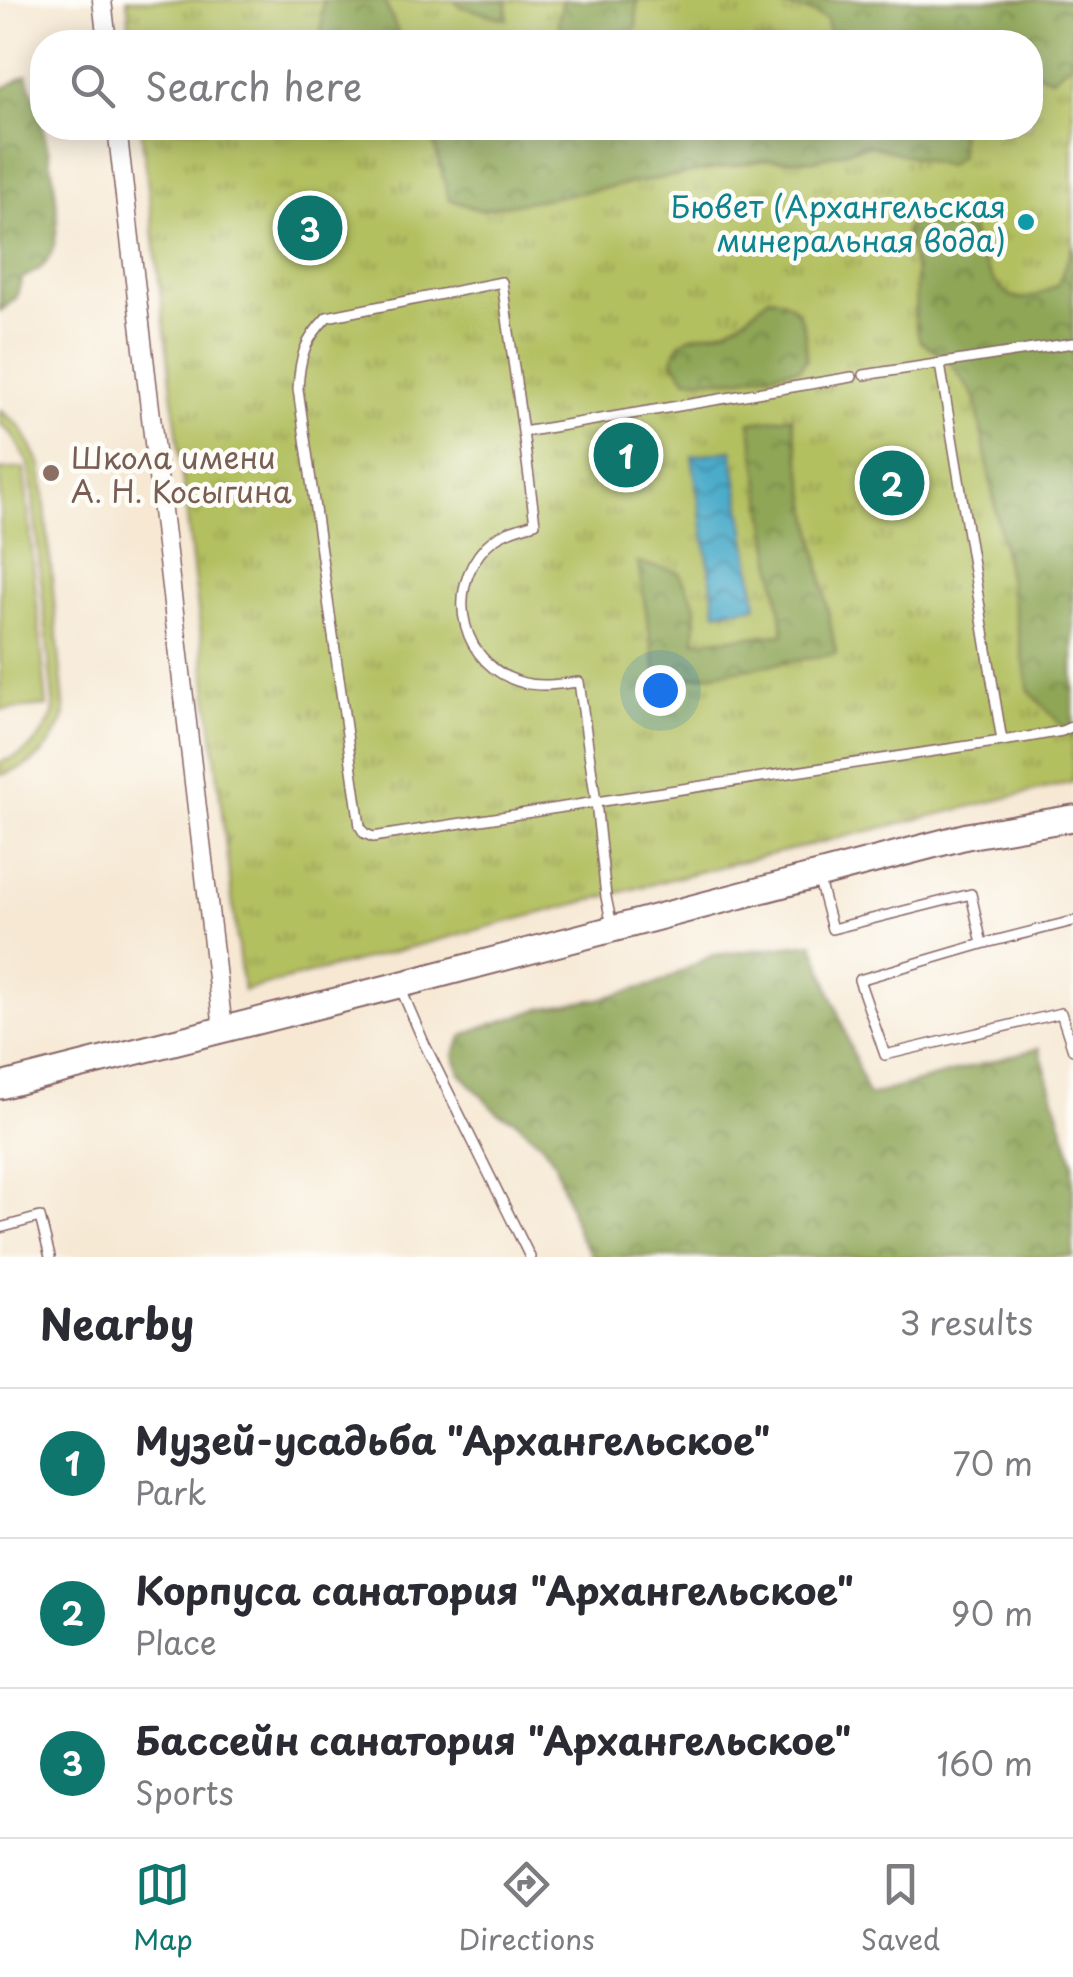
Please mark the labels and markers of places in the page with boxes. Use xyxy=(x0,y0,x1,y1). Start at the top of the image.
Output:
place label: Бювет (Архангельская минеральная вода) xyxy=(671,183,1006,262)
pin: 3 xyxy=(278,190,342,266)
marker: Бювет (Архангельская минеральная вода) xyxy=(1015,211,1037,233)
pin: 1 xyxy=(594,418,658,492)
place label: Школа имени А. Н. Косыгина xyxy=(71,434,292,513)
pin: 2 xyxy=(860,446,924,520)
marker: Школа имени А. Н. Косыгина xyxy=(40,462,62,484)

